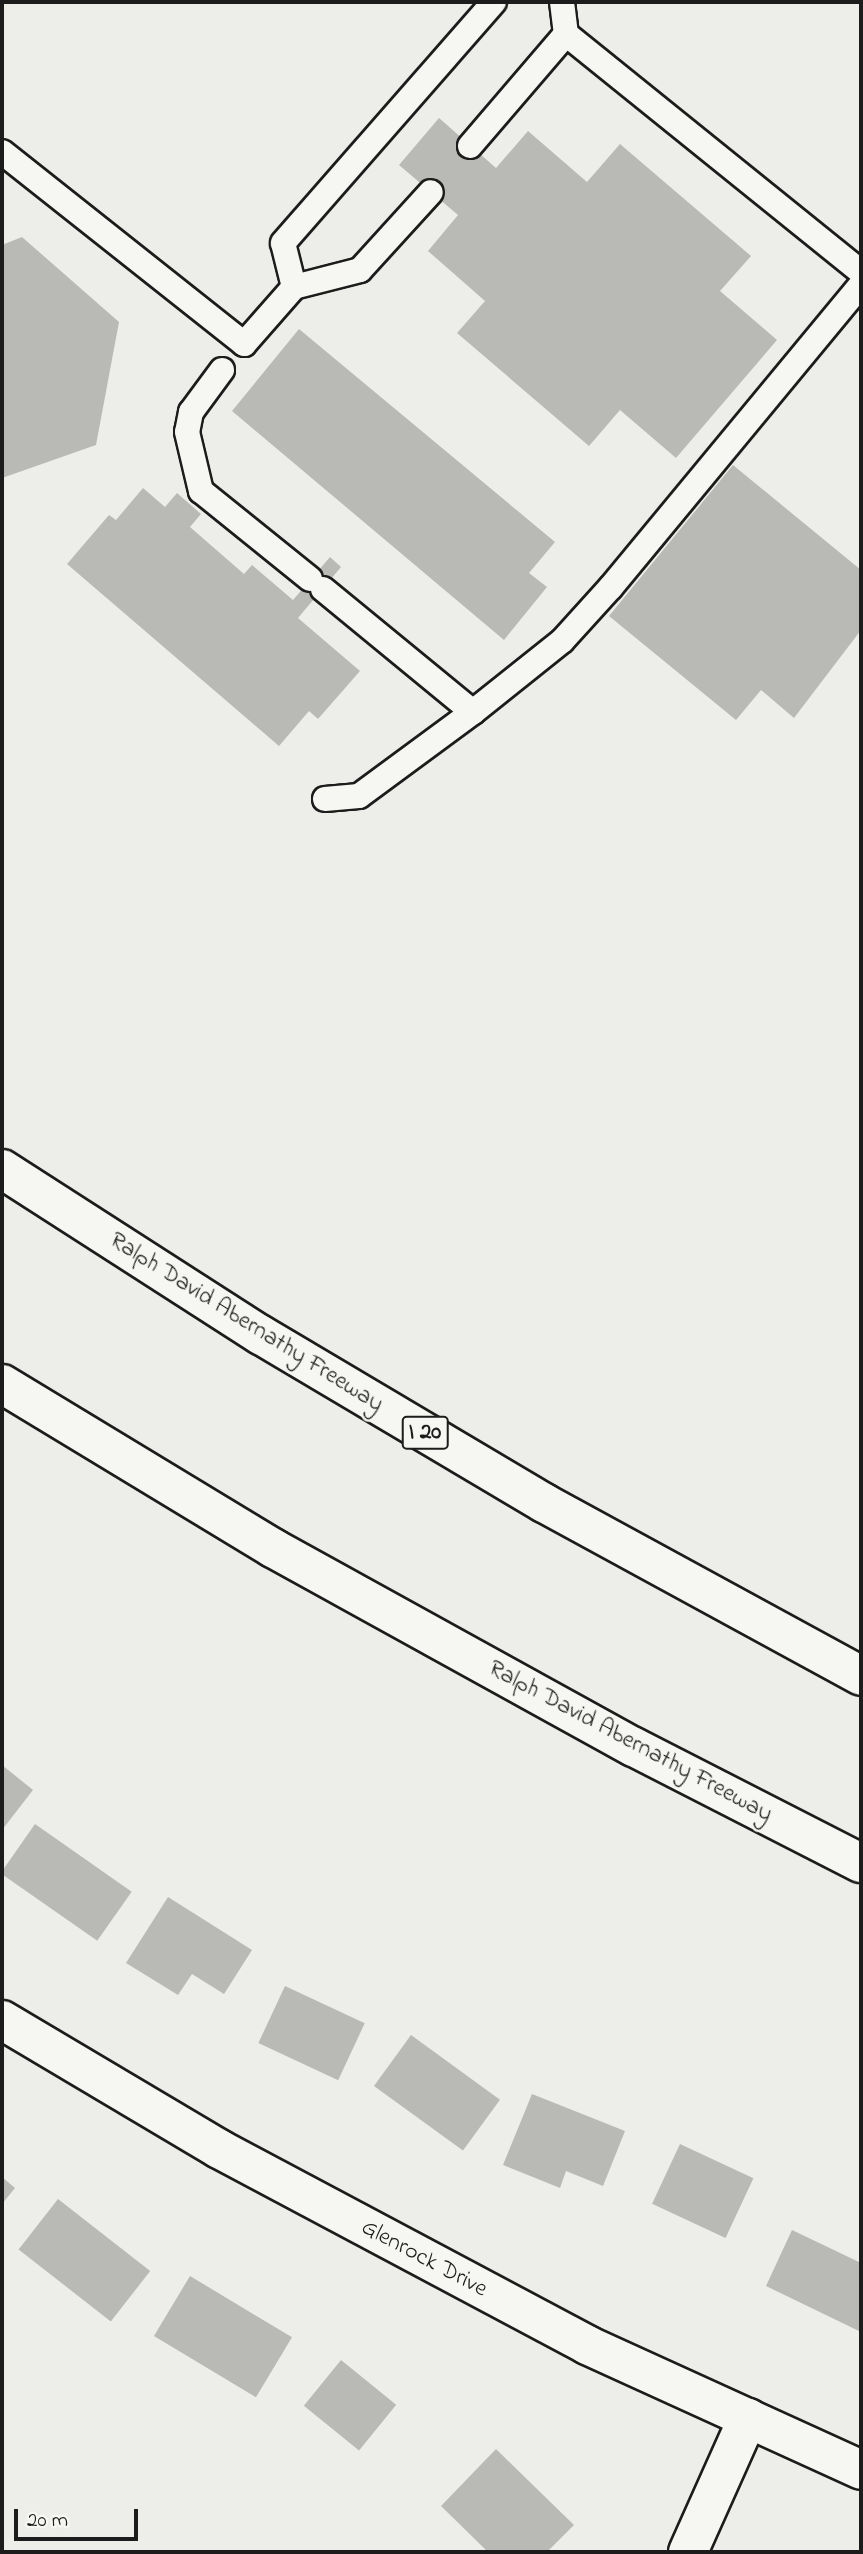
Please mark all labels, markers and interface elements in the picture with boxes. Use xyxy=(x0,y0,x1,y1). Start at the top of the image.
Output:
street label: Ralph David Abernathy Freeway xyxy=(104,1227,388,1419)
road number: I 20 xyxy=(400,1414,450,1452)
street label: Ralph David Abernathy Freeway xyxy=(483,1655,777,1829)
street label: Glenrock Drive xyxy=(356,2214,492,2304)
scale bar xyxy=(18,2494,142,2538)
text: 20 m xyxy=(27,2506,68,2536)

